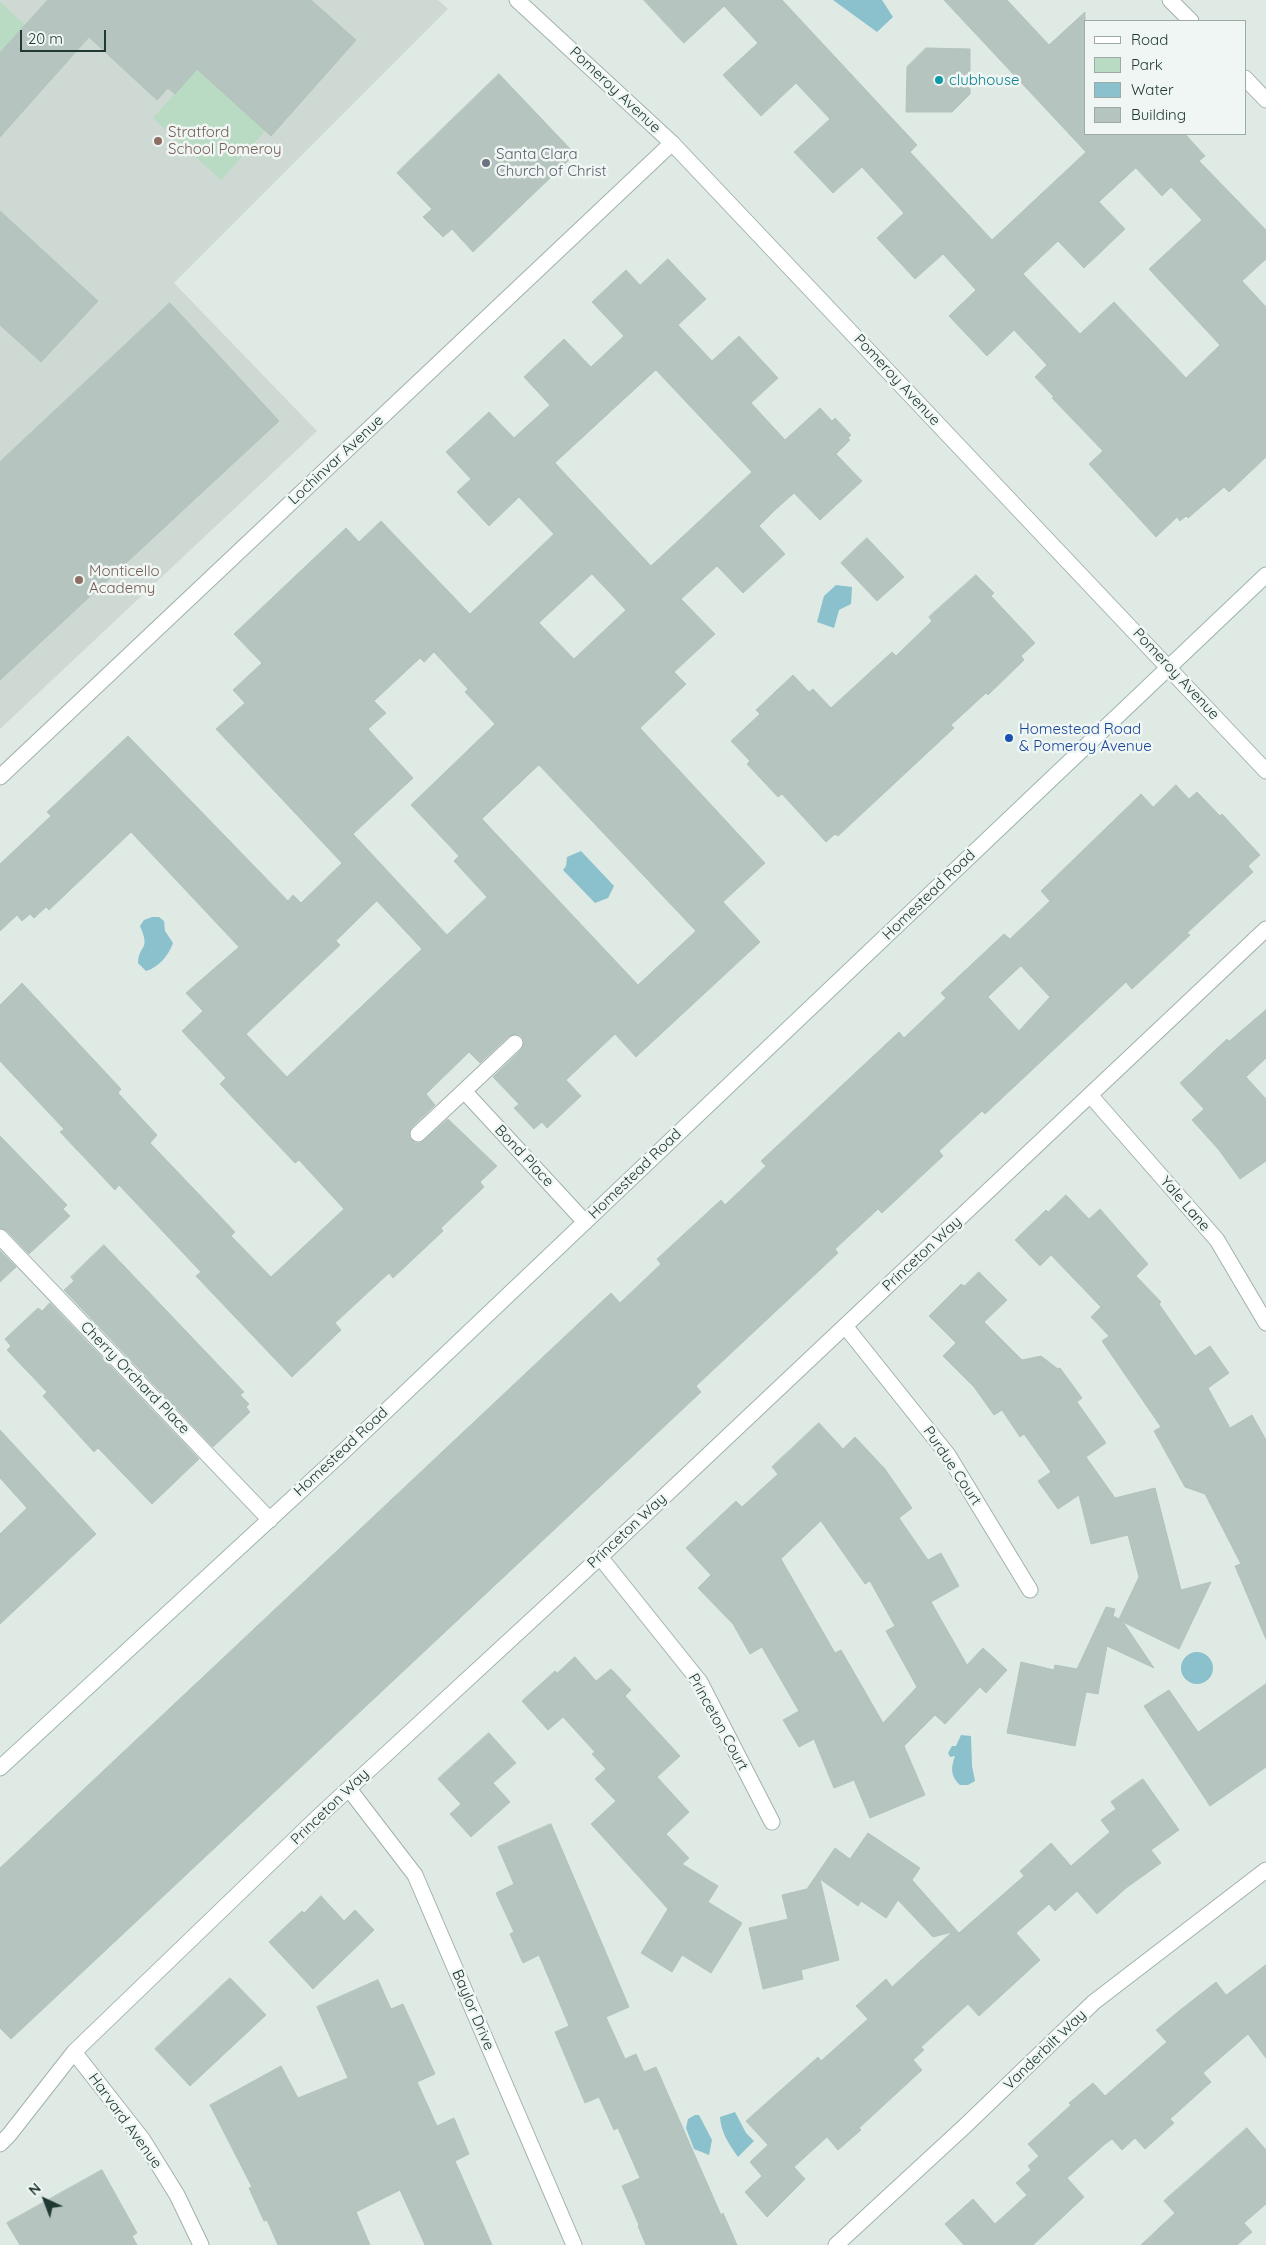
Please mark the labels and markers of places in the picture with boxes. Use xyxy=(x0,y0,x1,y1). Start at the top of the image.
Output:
place label: clubhouse xyxy=(949,71,1019,89)
marker: clubhouse xyxy=(933,74,945,86)
place label: Stratford School Pomeroy xyxy=(168,123,281,158)
marker: Stratford School Pomeroy xyxy=(152,135,164,147)
place label: Santa Clara Church of Christ xyxy=(496,145,607,180)
marker: Santa Clara Church of Christ xyxy=(480,157,492,169)
place label: Monticello Academy xyxy=(89,562,159,597)
marker: Monticello Academy xyxy=(73,574,85,586)
place label: Homestead Road & Pomeroy Avenue xyxy=(1019,720,1152,755)
marker: Homestead Road & Pomeroy Avenue xyxy=(1003,732,1015,744)

